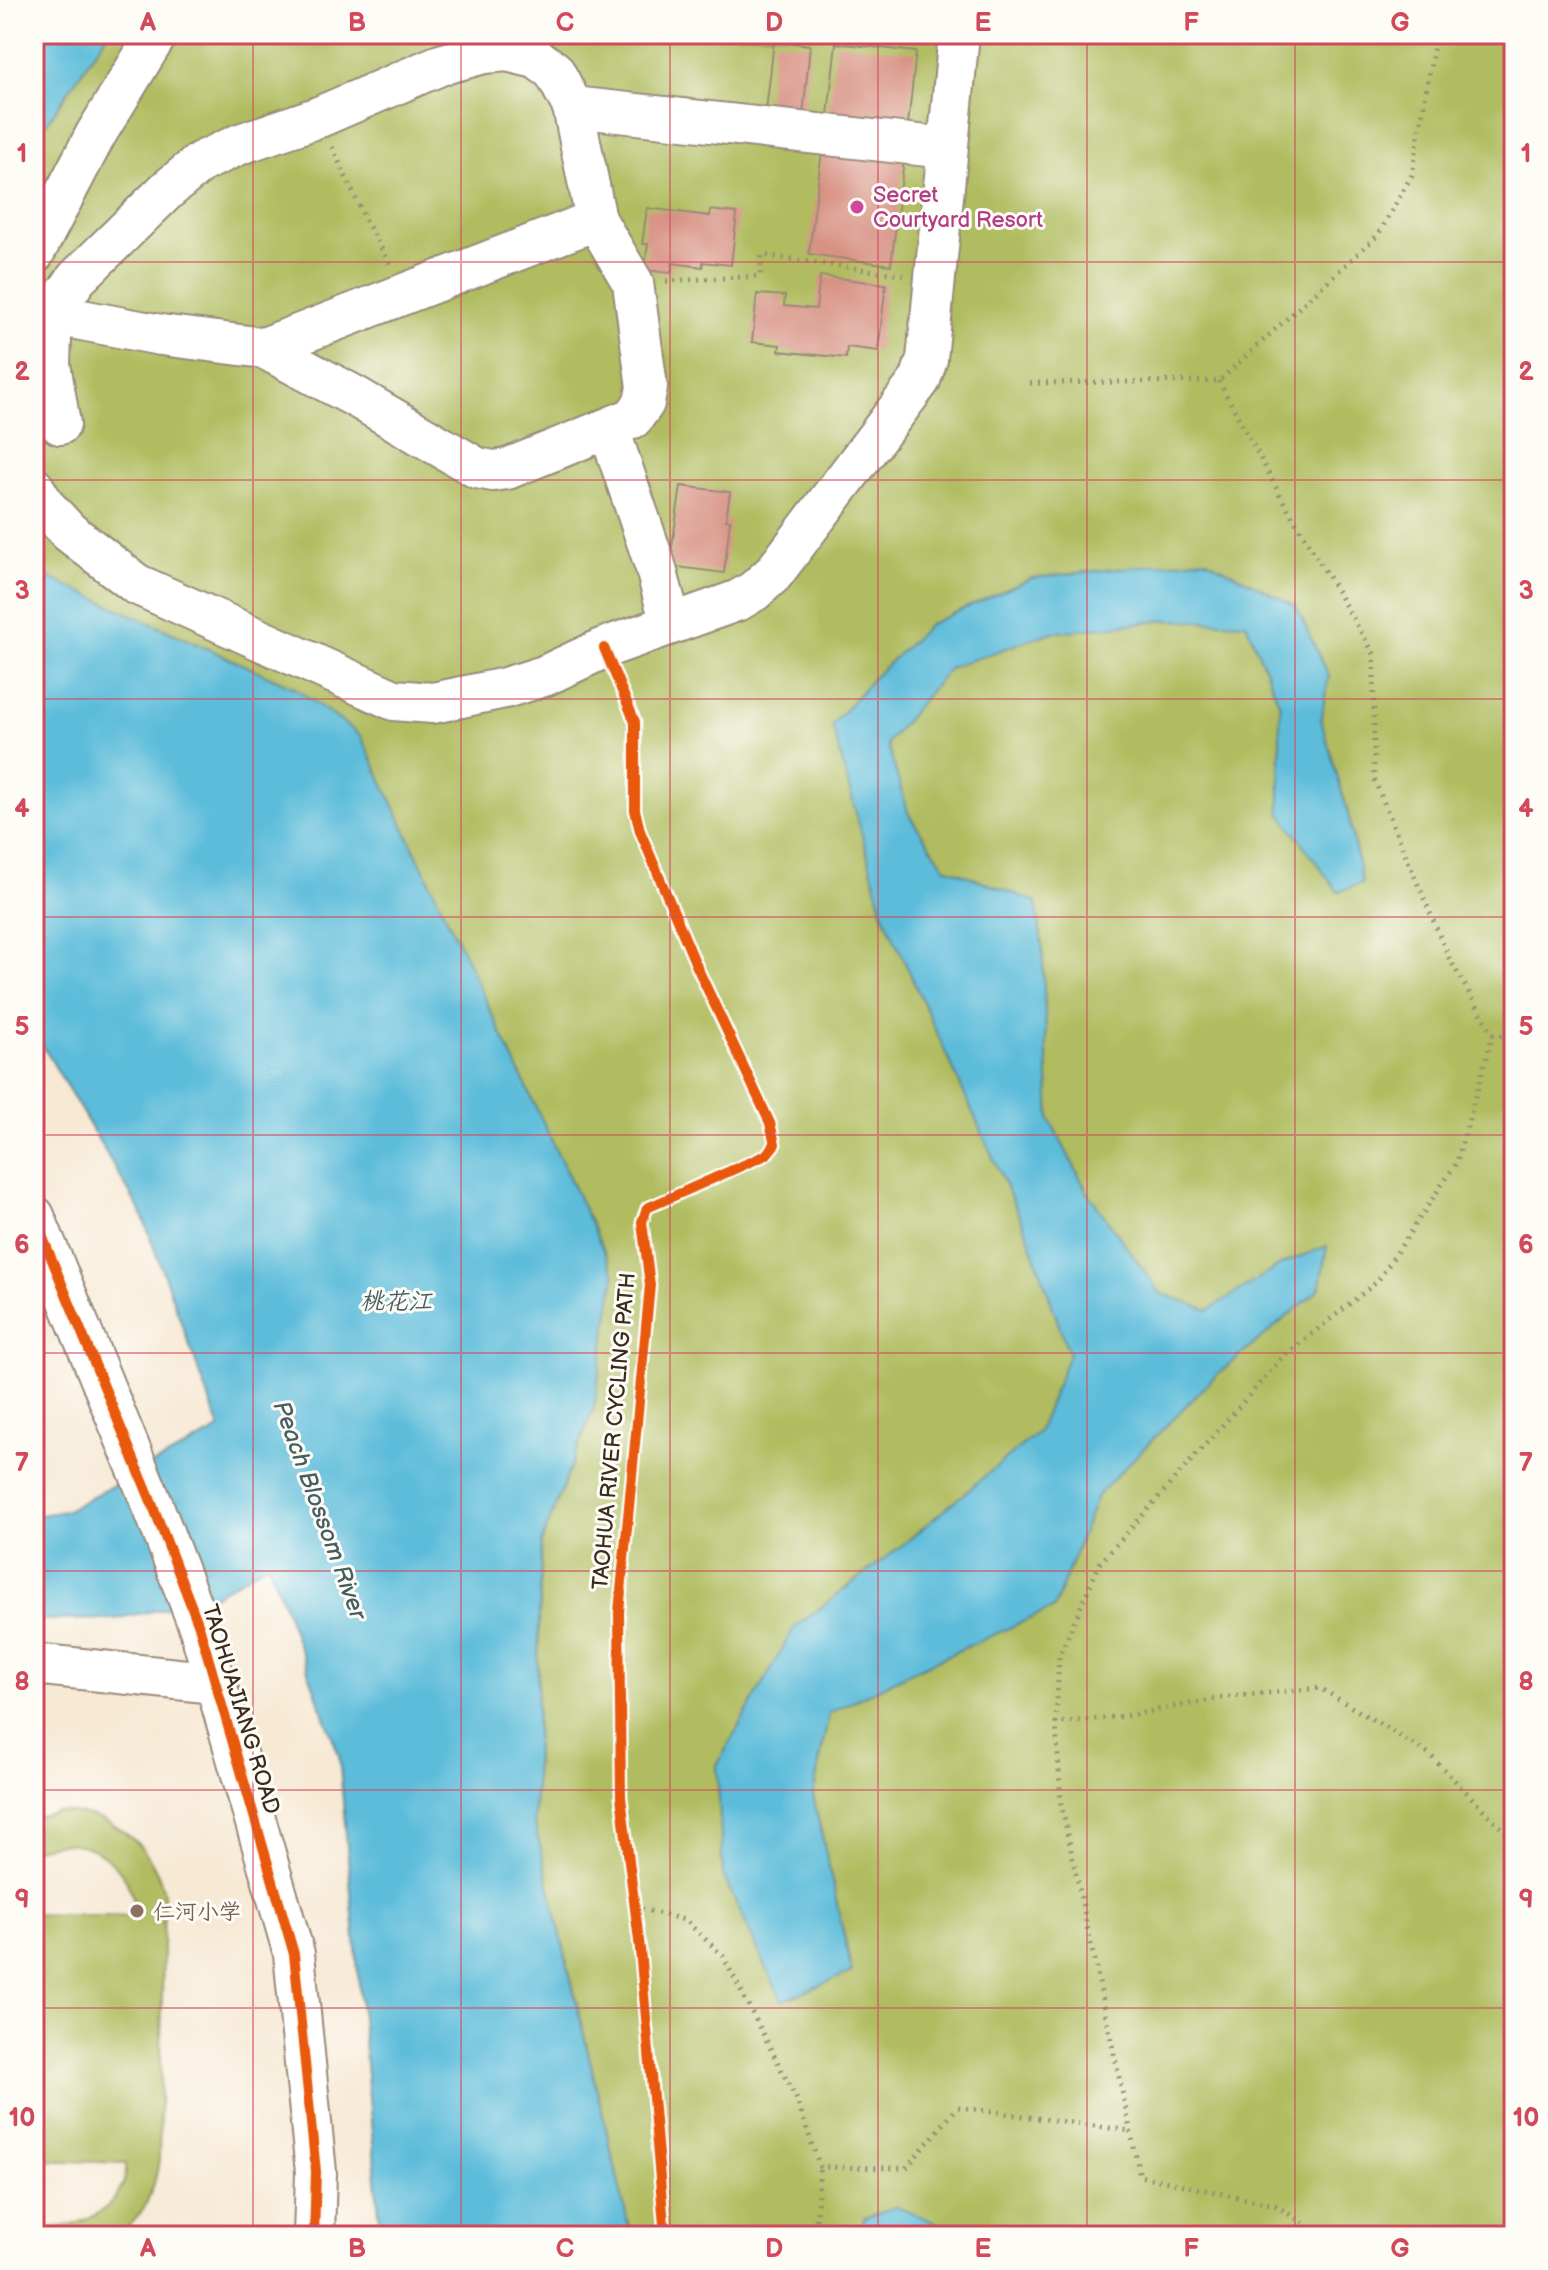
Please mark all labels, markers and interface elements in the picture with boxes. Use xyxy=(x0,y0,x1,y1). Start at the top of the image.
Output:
text: A xyxy=(139,8,156,39)
text: B xyxy=(348,8,366,39)
text: C xyxy=(556,8,574,39)
text: D xyxy=(765,8,783,39)
text: E xyxy=(975,8,992,39)
text: F xyxy=(1183,8,1199,39)
text: G xyxy=(1390,8,1410,39)
text: 1 xyxy=(17,139,27,170)
text: 1 xyxy=(1521,139,1531,170)
place label: Secret Courtyard Resort xyxy=(873,182,1043,234)
marker: Secret Courtyard Resort xyxy=(848,198,866,216)
text: 2 xyxy=(14,357,30,388)
text: 2 xyxy=(1518,357,1534,388)
text: 3 xyxy=(14,576,30,607)
text: 3 xyxy=(1518,576,1534,607)
text: 4 xyxy=(14,794,30,825)
text: 4 xyxy=(1518,794,1534,825)
text: 5 xyxy=(14,1012,30,1043)
text: 5 xyxy=(1518,1012,1534,1043)
text: 6 xyxy=(14,1230,30,1261)
text: 6 xyxy=(1518,1230,1534,1261)
street label: TAOHUA RIVER CYCLING PATH xyxy=(587,1271,642,1591)
water label: 桃花江 xyxy=(360,1287,433,1316)
water label: Peach Blossom River xyxy=(266,1397,373,1626)
text: 7 xyxy=(15,1448,29,1479)
text: 7 xyxy=(1519,1448,1533,1479)
street label: TAOHUAJIANG ROAD xyxy=(196,1601,285,1818)
text: 8 xyxy=(14,1667,30,1698)
text: 8 xyxy=(1518,1667,1534,1698)
text: 9 xyxy=(14,1885,30,1916)
text: 9 xyxy=(1518,1885,1534,1916)
place label: 仁河小学 xyxy=(153,1899,241,1926)
marker: 仁河小学 xyxy=(128,1902,146,1920)
text: 10 xyxy=(8,2103,36,2134)
text: 10 xyxy=(1512,2103,1540,2134)
text: A xyxy=(139,2234,156,2265)
text: B xyxy=(348,2234,366,2265)
text: C xyxy=(556,2234,574,2265)
text: D xyxy=(765,2234,783,2265)
text: E xyxy=(975,2234,992,2265)
text: F xyxy=(1183,2234,1199,2265)
text: G xyxy=(1390,2234,1410,2265)

